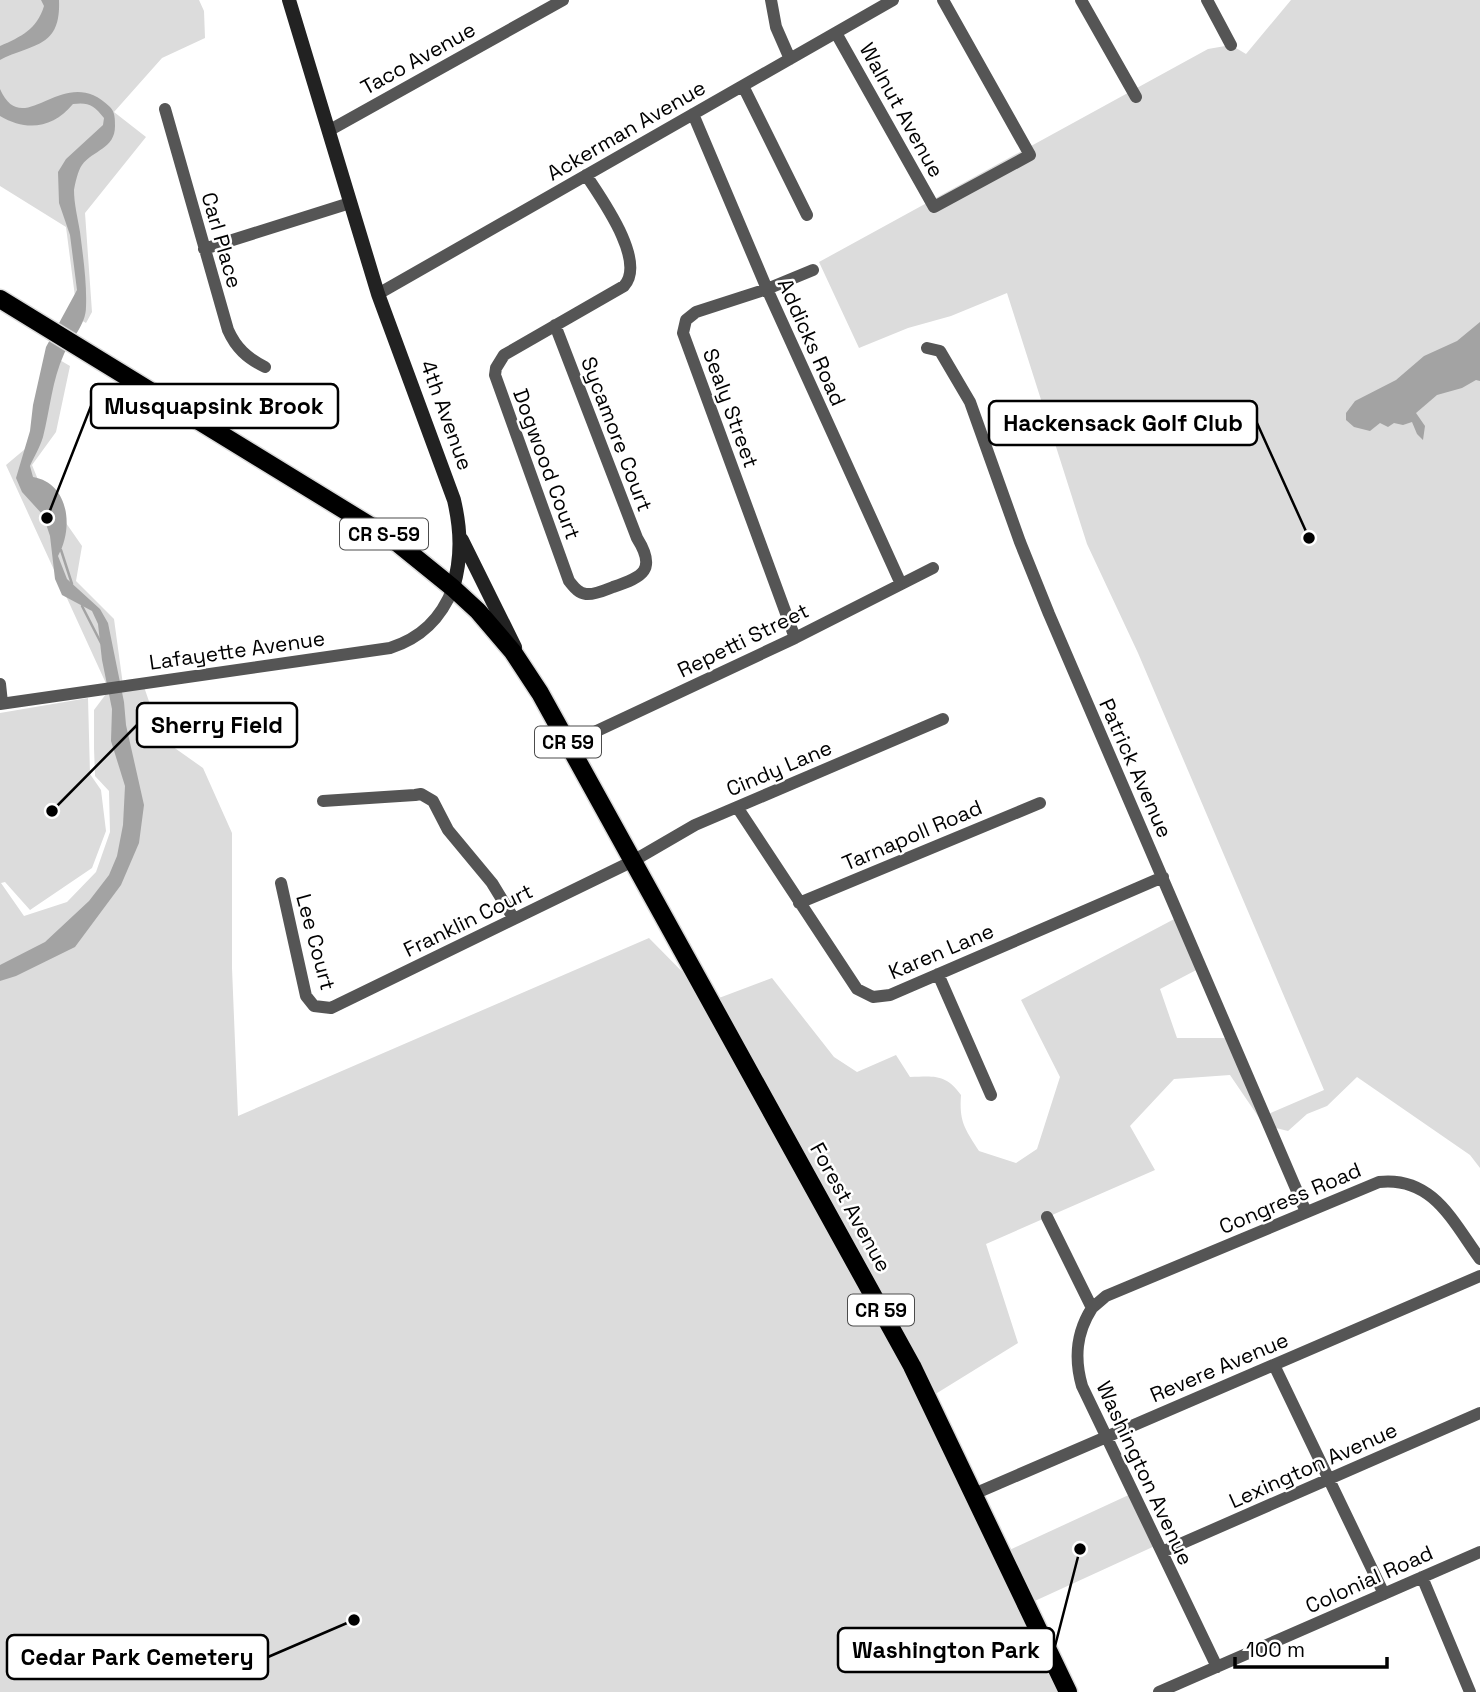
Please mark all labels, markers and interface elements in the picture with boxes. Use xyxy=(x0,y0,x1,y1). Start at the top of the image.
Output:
street label: Taco Avenue xyxy=(356,15,480,101)
street label: Walnut Avenue xyxy=(854,38,950,182)
street label: Ackerman Avenue xyxy=(542,74,710,186)
street label: Carl Place xyxy=(195,189,249,291)
street label: Addicks Road xyxy=(772,274,852,410)
street label: Sealy Street xyxy=(697,345,765,471)
street label: Sycamore Court xyxy=(575,353,659,515)
street label: 4th Avenue xyxy=(415,356,479,474)
callout: Musquapsink Brook xyxy=(91,384,338,428)
street label: Dogwood Court xyxy=(507,385,587,543)
text: Musquapsink Brook xyxy=(104,391,324,421)
callout: Hackensack Golf Club xyxy=(989,401,1257,445)
text: Hackensack Golf Club xyxy=(1003,408,1243,438)
road number: CR S-59 xyxy=(340,519,428,550)
street label: Repetti Street xyxy=(673,597,813,683)
street label: Lafayette Avenue xyxy=(147,624,327,676)
street label: Patrick Avenue xyxy=(1093,694,1179,842)
callout: Sherry Field xyxy=(137,703,297,747)
text: Sherry Field xyxy=(151,710,283,740)
road number: CR 59 xyxy=(535,726,601,758)
street label: Cindy Lane xyxy=(722,734,836,802)
street label: Tarnapoll Road xyxy=(838,793,986,877)
street label: Franklin Court xyxy=(399,877,537,963)
street label: Lee Court xyxy=(290,891,342,993)
street label: Karen Lane xyxy=(884,917,998,985)
street label: Forest Avenue xyxy=(804,1138,898,1276)
street label: Congress Road xyxy=(1215,1156,1365,1240)
road number: CR 59 xyxy=(848,1294,914,1326)
street label: Revere Avenue xyxy=(1146,1326,1292,1408)
street label: Washington Avenue xyxy=(1090,1377,1200,1569)
street label: Lexington Avenue xyxy=(1225,1416,1401,1514)
street label: Colonial Road xyxy=(1301,1539,1437,1619)
scale bar xyxy=(1235,1626,1387,1670)
callout: Washington Park xyxy=(838,1628,1054,1672)
callout: Cedar Park Cemetery xyxy=(7,1635,268,1679)
text: Washington Park xyxy=(852,1635,1040,1665)
text: 100 m xyxy=(1246,1636,1305,1663)
text: Cedar Park Cemetery xyxy=(20,1642,254,1672)

